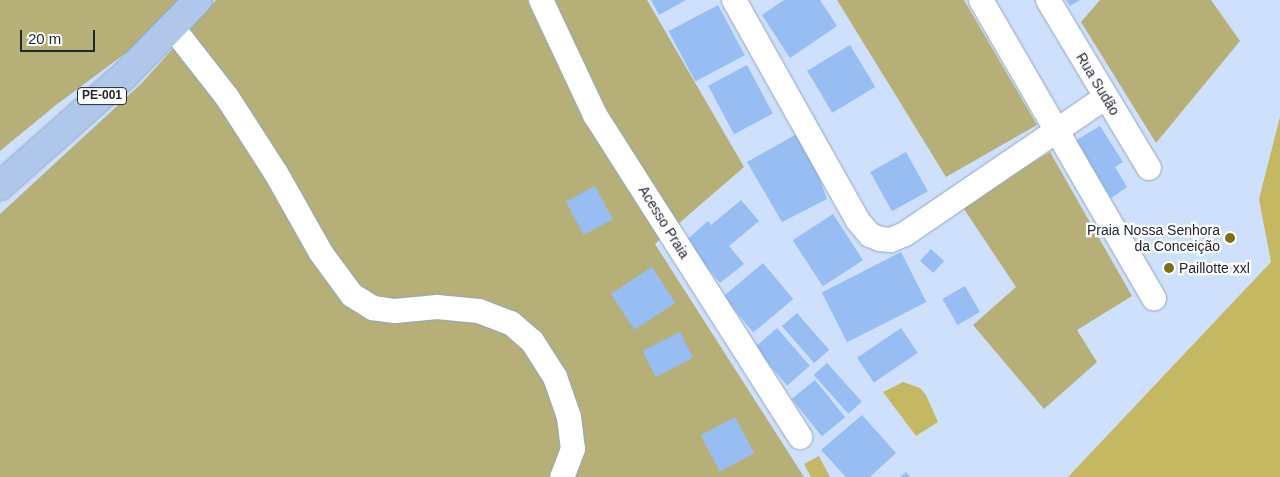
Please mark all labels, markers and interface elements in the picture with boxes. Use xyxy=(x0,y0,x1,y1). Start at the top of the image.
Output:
scale bar xyxy=(22,20,98,52)
text: 20 m xyxy=(28,30,61,47)
street label: Rua Sudão xyxy=(1073,50,1123,118)
road number: PE-001 xyxy=(76,86,128,105)
street label: Acesso Praia xyxy=(635,183,693,261)
place label: Praia Nossa Senhora da Conceição xyxy=(1087,222,1220,254)
marker: Praia Nossa Senhora da Conceição xyxy=(1224,232,1236,244)
place label: Paillotte xxl xyxy=(1179,260,1250,276)
marker: Paillotte xxl xyxy=(1163,262,1175,274)

